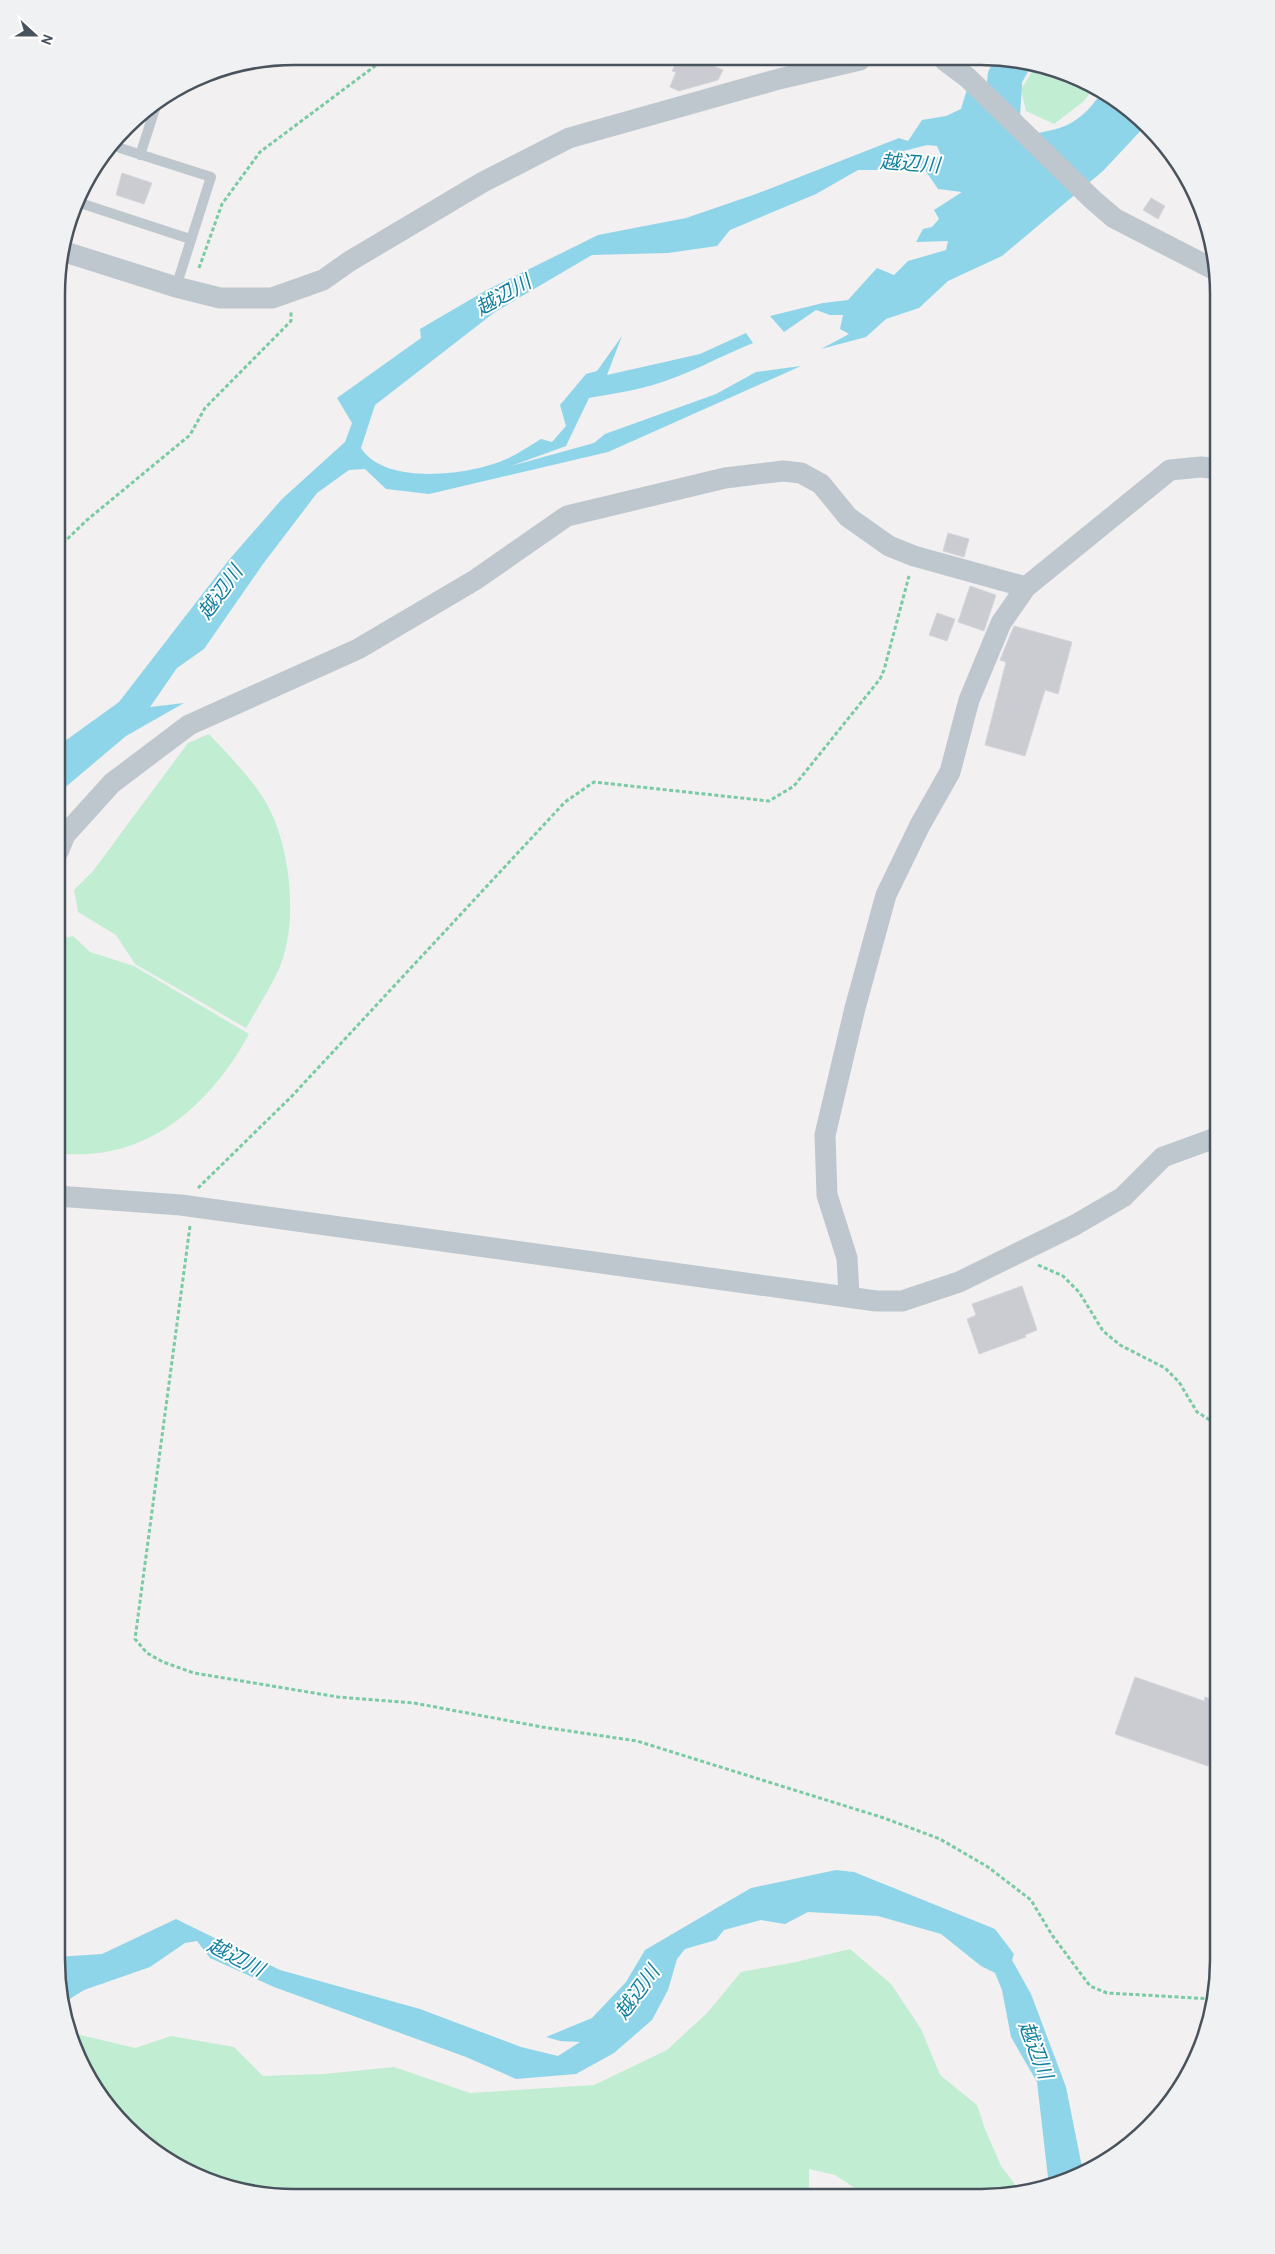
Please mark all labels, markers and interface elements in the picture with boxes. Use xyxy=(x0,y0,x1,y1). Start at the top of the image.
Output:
north arrow xyxy=(10,10,60,60)
text: N xyxy=(37,32,57,48)
water label: 越辺川 xyxy=(879,149,943,177)
water label: 越辺川 xyxy=(471,269,537,320)
water label: 越辺川 xyxy=(193,559,249,623)
water label: 越辺川 xyxy=(204,1933,270,1982)
water label: 越辺川 xyxy=(610,1959,666,2023)
water label: 越辺川 xyxy=(1014,2018,1059,2084)

